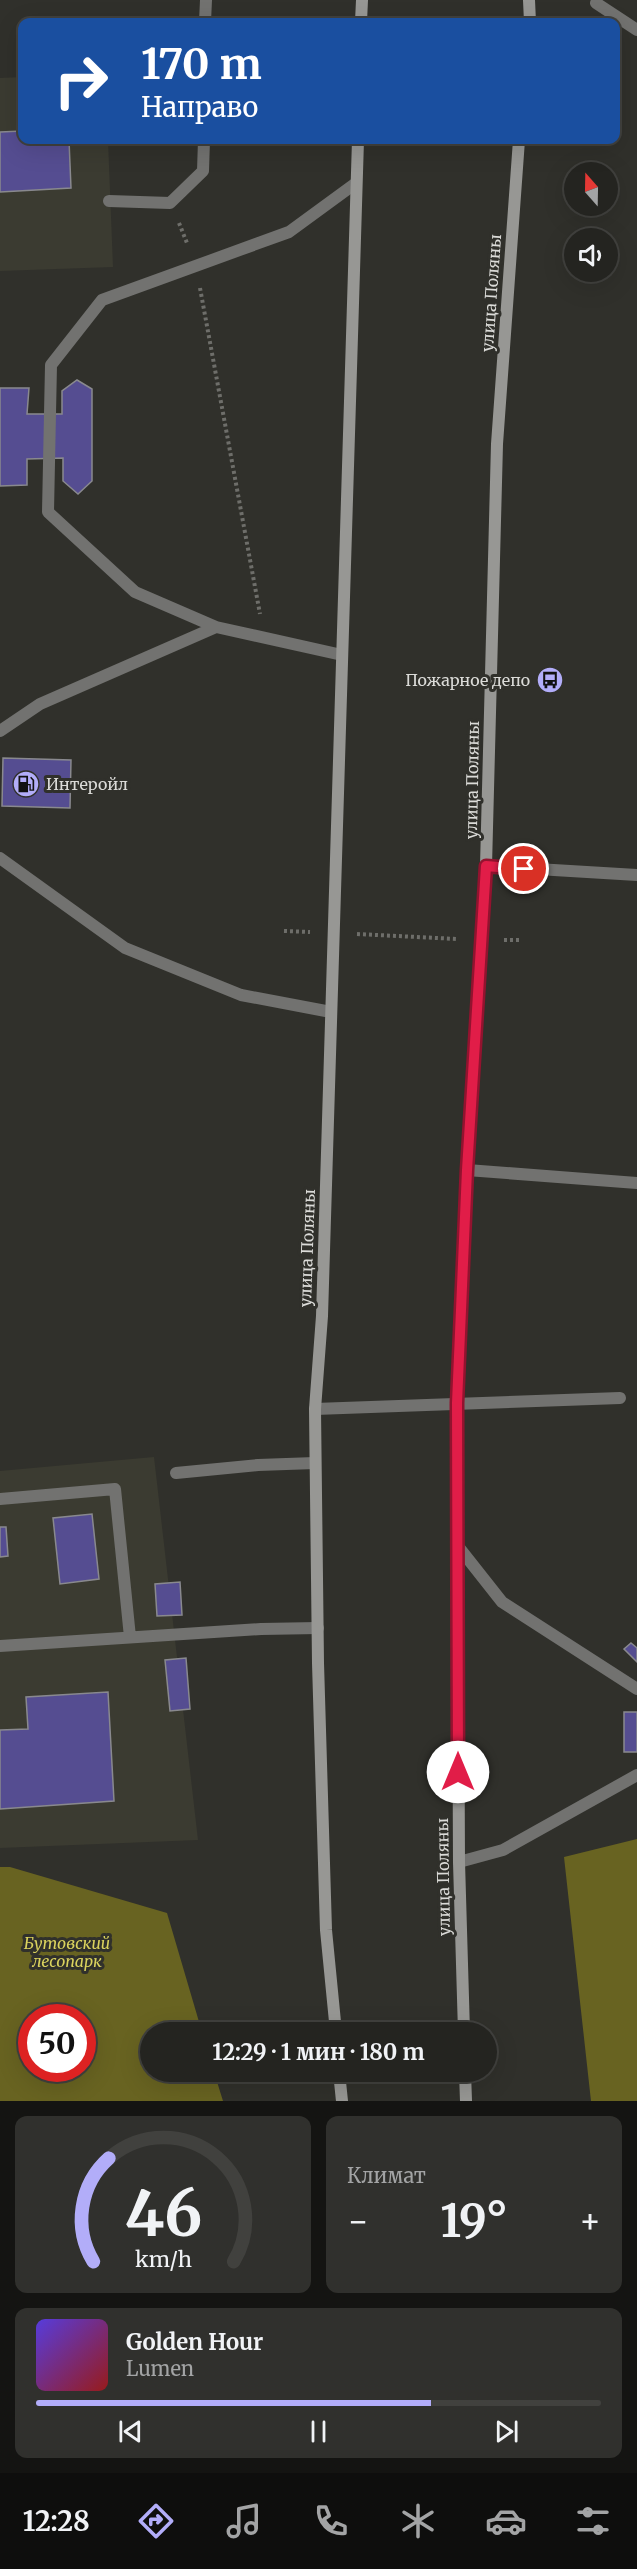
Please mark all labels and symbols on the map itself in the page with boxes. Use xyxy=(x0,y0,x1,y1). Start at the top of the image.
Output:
north arrow xyxy=(564,162,618,216)
street label: улица Поляны xyxy=(477,233,505,353)
bus stop icon: Пожарное депо xyxy=(535,665,565,695)
place label: Пожарное депо xyxy=(405,670,530,690)
street label: улица Поляны xyxy=(461,721,483,839)
fuel station icon: Интеройл xyxy=(11,769,41,799)
place label: Интеройл xyxy=(46,774,128,794)
pin xyxy=(498,843,549,894)
street label: улица Поляны xyxy=(295,1188,319,1307)
position arrow xyxy=(426,1740,490,1804)
street label: улица Поляны xyxy=(432,1818,454,1936)
park label: Бутовский лесопарк xyxy=(24,1933,110,1971)
speed limit sign: 50 xyxy=(18,2004,96,2082)

